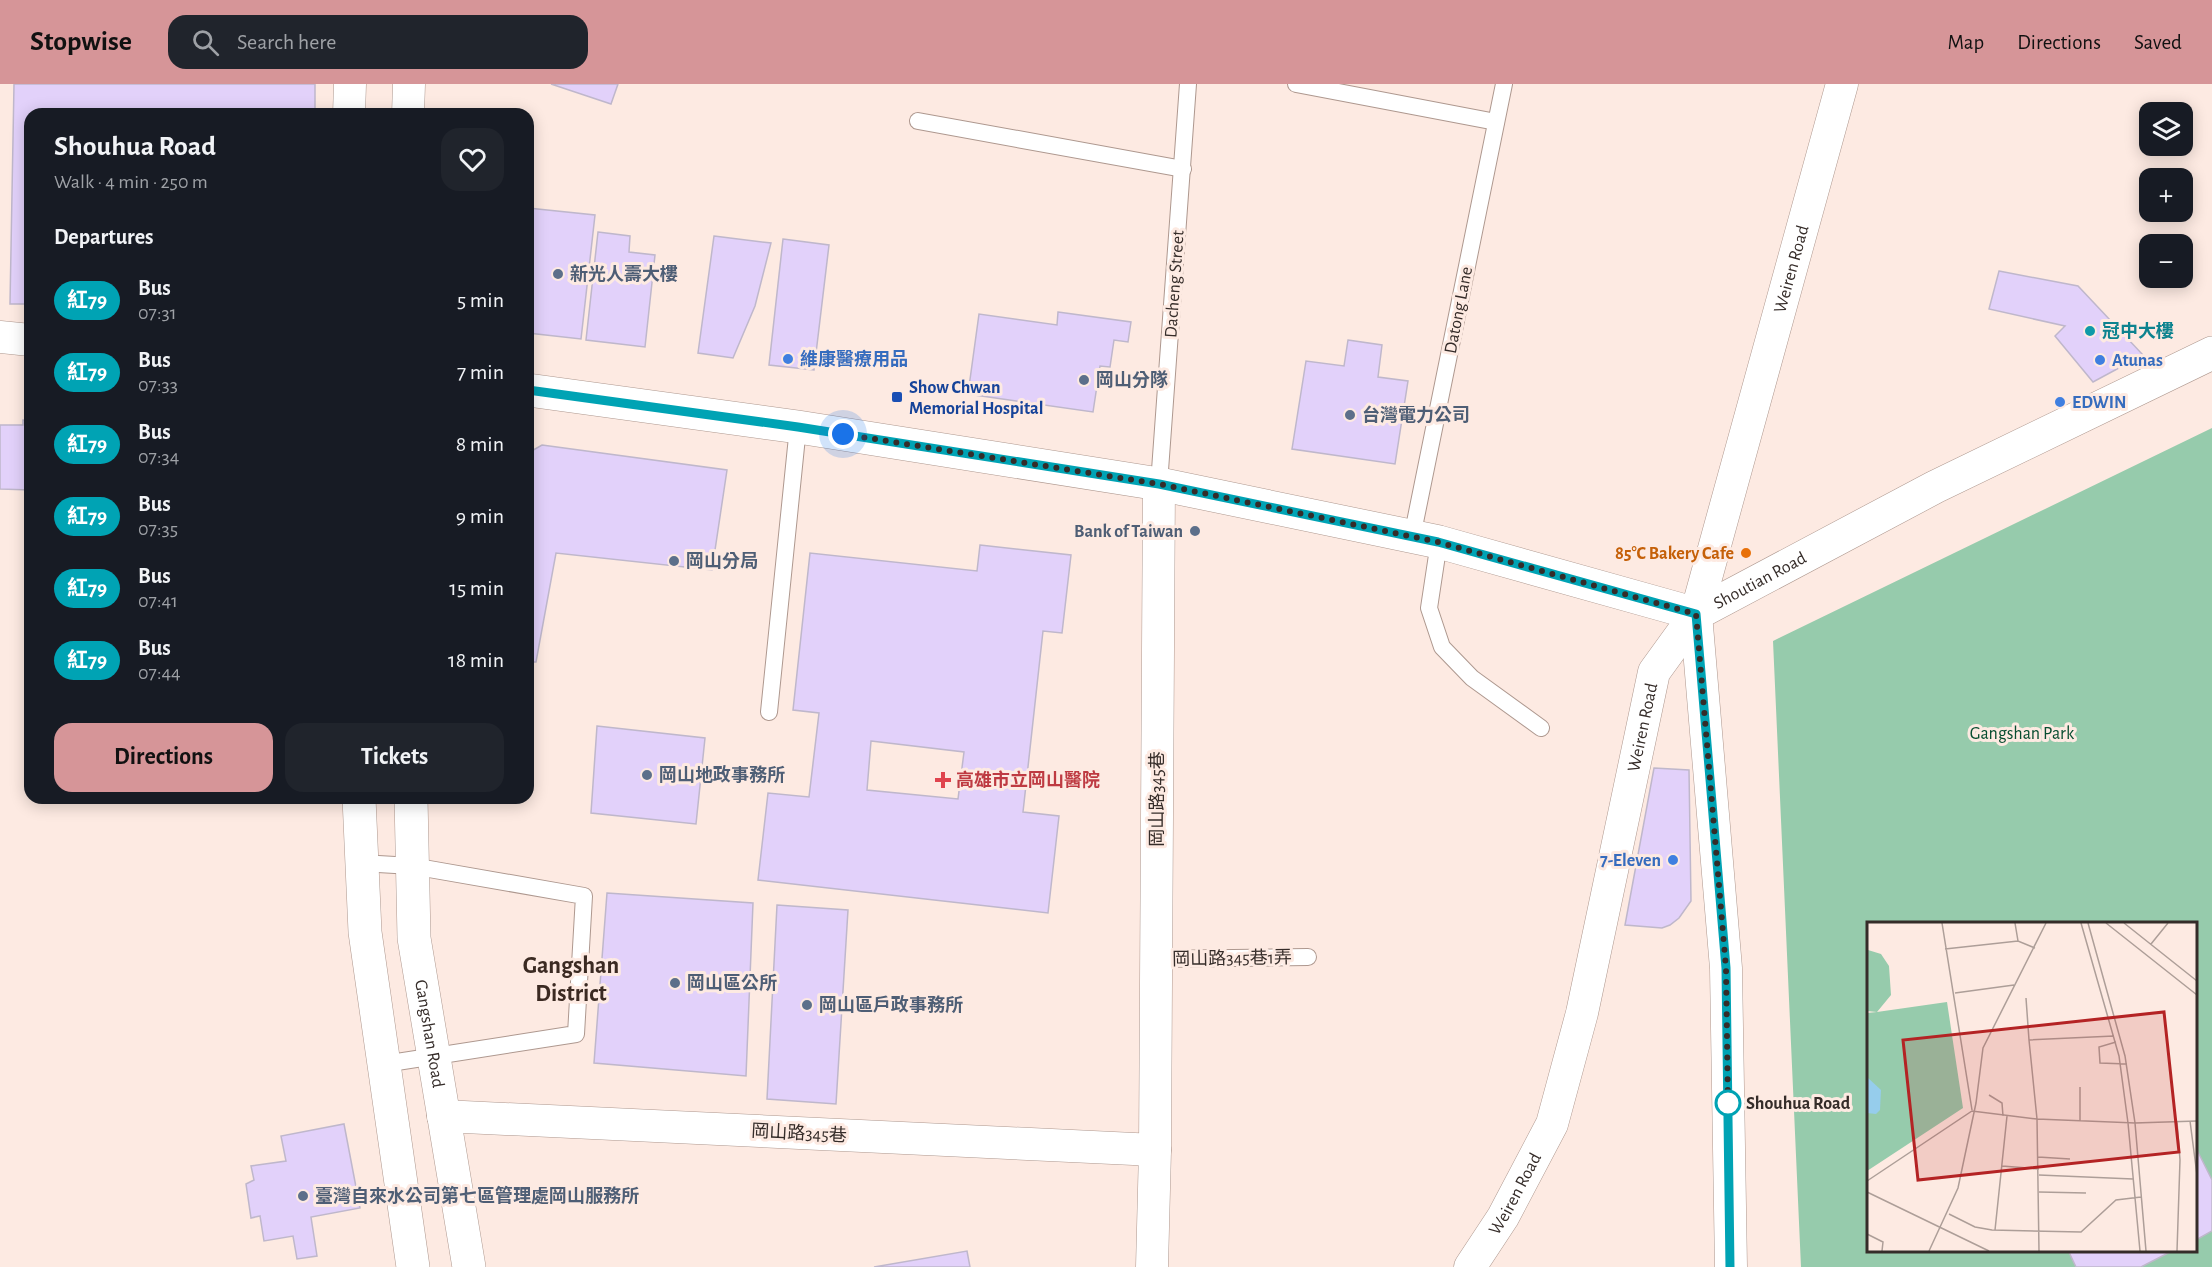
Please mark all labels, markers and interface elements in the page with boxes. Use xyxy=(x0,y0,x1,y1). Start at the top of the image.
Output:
search box xyxy=(168,15,588,69)
icon: search xyxy=(189,26,222,59)
text: Stopwise xyxy=(30,28,132,56)
text: Search here xyxy=(237,31,337,53)
text: Map xyxy=(1948,32,1984,53)
text: Directions xyxy=(2017,32,2101,53)
text: Saved xyxy=(2134,32,2182,53)
map controls xyxy=(2139,102,2193,288)
button: layers xyxy=(2139,102,2193,156)
button: heart xyxy=(441,128,504,191)
text: Shouhua Road xyxy=(54,133,216,161)
button: + xyxy=(2139,168,2193,222)
text: Walk · 4 min · 250 m xyxy=(54,172,208,192)
street label: Weiren Road xyxy=(1771,223,1813,315)
text: Departures xyxy=(54,226,154,248)
street label: Dacheng Street xyxy=(1162,229,1188,339)
button: − xyxy=(2139,234,2193,288)
place label: 新光人壽大樓 xyxy=(570,264,678,284)
street label: Datong Lane xyxy=(1442,265,1476,355)
marker: 新光人壽大樓 xyxy=(551,267,565,281)
text: Bus xyxy=(138,277,171,299)
text: 5 min xyxy=(457,289,504,311)
text: 紅79 xyxy=(67,290,107,311)
text: 07:31 xyxy=(138,303,177,323)
place label: 冠中大樓 xyxy=(2102,322,2174,341)
marker: 冠中大樓 xyxy=(2083,324,2097,338)
text: Bus xyxy=(138,349,171,371)
place label: 維康醫療用品 xyxy=(800,349,908,369)
marker: 維康醫療用品 xyxy=(781,352,795,366)
place label: Atunas xyxy=(2112,352,2163,370)
marker: Atunas xyxy=(2093,353,2107,367)
text: 7 min xyxy=(457,361,504,383)
text: 紅79 xyxy=(67,362,107,383)
place label: 岡山分隊 xyxy=(1096,370,1168,390)
marker: 岡山分隊 xyxy=(1077,373,1091,387)
text: 07:33 xyxy=(138,375,178,395)
place label: Show Chwan Memorial Hospital xyxy=(909,379,1043,418)
marker: Show Chwan Memorial Hospital xyxy=(890,390,904,404)
place label: EDWIN xyxy=(2072,394,2127,412)
marker: EDWIN xyxy=(2053,395,2067,409)
place label: 台灣電力公司 xyxy=(1362,405,1470,425)
marker: 台灣電力公司 xyxy=(1343,408,1357,422)
your location xyxy=(828,419,858,449)
text: Bus xyxy=(138,421,171,443)
text: 8 min xyxy=(456,433,504,455)
text: 紅79 xyxy=(67,434,107,455)
text: 07:34 xyxy=(138,447,179,467)
text: Bus xyxy=(138,493,171,515)
text: 9 min xyxy=(456,505,504,527)
text: 紅79 xyxy=(67,506,107,527)
text: 07:35 xyxy=(138,519,178,539)
place label: Bank of Taiwan xyxy=(1074,523,1183,541)
marker: Bank of Taiwan xyxy=(1188,524,1202,538)
place label: 85°C Bakery Cafe xyxy=(1615,545,1734,563)
marker: 85°C Bakery Cafe xyxy=(1739,546,1753,560)
street label: Shoutian Road xyxy=(1711,549,1809,613)
place label: 岡山分局 xyxy=(686,552,758,571)
marker: 岡山分局 xyxy=(667,554,681,568)
text: Bus xyxy=(138,565,171,587)
text: 15 min xyxy=(449,577,504,599)
text: 紅79 xyxy=(67,578,107,599)
text: 07:41 xyxy=(138,591,178,611)
text: Bus xyxy=(138,637,171,659)
text: 18 min xyxy=(448,649,504,671)
text: 紅79 xyxy=(67,650,107,671)
text: 07:44 xyxy=(138,663,181,683)
street label: Weiren Road xyxy=(1625,682,1661,773)
button: Directions xyxy=(54,723,273,792)
button: Tickets xyxy=(285,723,504,792)
park label: Gangshan Park xyxy=(1970,725,2075,743)
street label: 岡山路345巷 xyxy=(1147,751,1167,847)
place label: 岡山地政事務所 xyxy=(659,764,785,785)
marker: 岡山地政事務所 xyxy=(640,768,654,782)
place label: 高雄市立岡山醫院 xyxy=(956,770,1100,790)
marker: 高雄市立岡山醫院 xyxy=(934,771,952,789)
place label: 7-Eleven xyxy=(1600,852,1661,870)
marker: 7-Eleven xyxy=(1666,853,1680,867)
inset map xyxy=(1867,922,2197,1252)
street label: 岡山路345巷1弄 xyxy=(1172,947,1292,969)
district label: Gangshan District xyxy=(523,954,619,1006)
place label: 岡山區公所 xyxy=(687,973,777,993)
marker: 岡山區公所 xyxy=(668,976,682,990)
street label: Gangshan Road xyxy=(411,978,447,1089)
place label: 岡山區戶政事務所 xyxy=(819,994,963,1015)
marker: 岡山區戶政事務所 xyxy=(800,998,814,1012)
marker: Shouhua Road xyxy=(1715,1090,1741,1116)
place label: Shouhua Road xyxy=(1746,1095,1851,1113)
street label: 岡山路345巷 xyxy=(751,1121,847,1145)
street label: Weiren Road xyxy=(1486,1150,1545,1238)
place label: 臺灣自來水公司第七區管理處岡山服務所 xyxy=(315,1185,639,1206)
marker: 臺灣自來水公司第七區管理處岡山服務所 xyxy=(296,1189,310,1203)

